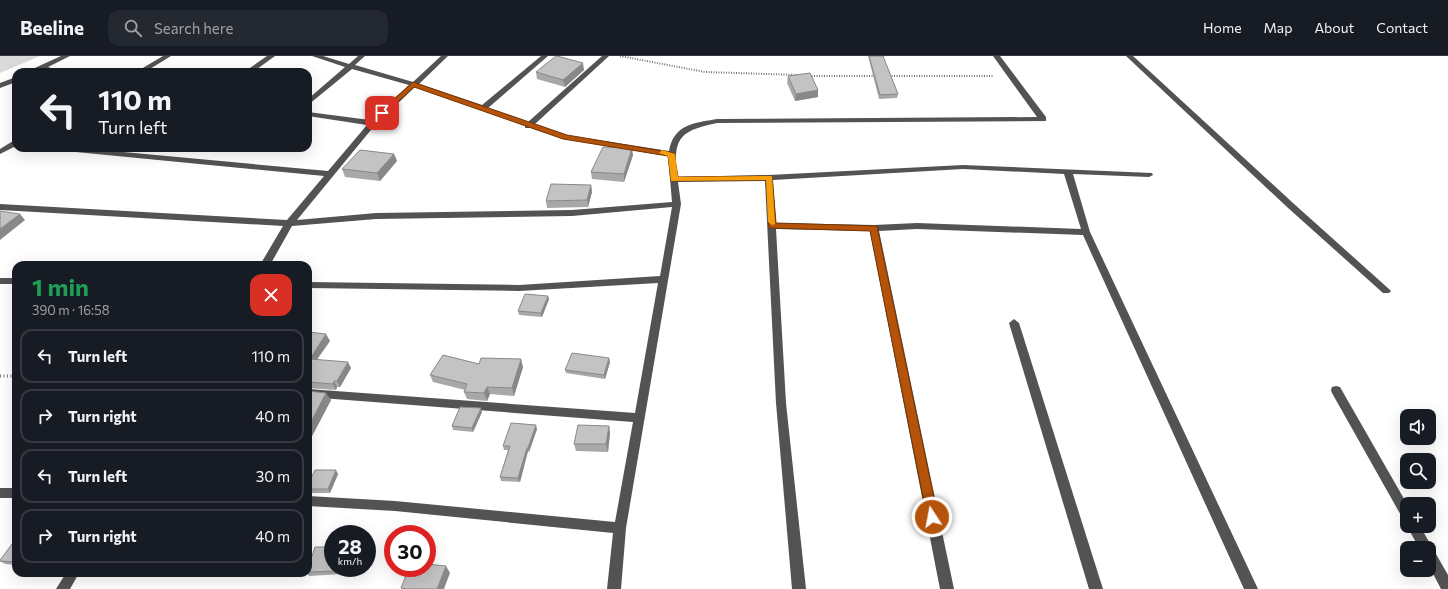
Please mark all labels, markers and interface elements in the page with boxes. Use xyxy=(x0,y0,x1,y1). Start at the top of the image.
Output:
search box xyxy=(108,10,388,46)
text: Beeline xyxy=(20,16,84,39)
icon: search xyxy=(122,17,144,39)
text: Search here xyxy=(154,19,233,37)
text: Home xyxy=(1203,19,1242,36)
text: Map xyxy=(1264,19,1292,36)
text: About xyxy=(1314,19,1354,36)
text: Contact xyxy=(1376,19,1428,36)
text: 110 m xyxy=(98,82,172,116)
icon: left xyxy=(32,84,84,136)
pin xyxy=(365,96,399,130)
icon: arrive xyxy=(371,102,393,124)
text: Turn left xyxy=(98,116,167,138)
text: 1 min xyxy=(32,272,89,301)
button: close xyxy=(250,274,292,316)
text: 390 m · 16:58 xyxy=(32,302,110,318)
icon: left xyxy=(34,345,56,367)
text: Turn left xyxy=(68,347,127,365)
text: 110 m xyxy=(251,347,290,365)
icon: right xyxy=(34,405,56,427)
text: Turn right xyxy=(68,407,137,425)
text: 40 m xyxy=(255,407,290,425)
map controls xyxy=(1400,409,1436,577)
button: sound xyxy=(1400,409,1436,445)
button: search xyxy=(1400,453,1436,489)
icon: left xyxy=(34,465,56,487)
text: Turn left xyxy=(68,467,127,485)
text: 30 m xyxy=(256,467,290,485)
position arrow xyxy=(911,496,953,538)
button: + xyxy=(1400,497,1436,533)
icon: right xyxy=(34,525,56,547)
speed limit sign: 30 xyxy=(384,525,436,577)
text: Turn right xyxy=(68,527,137,545)
text: 40 m xyxy=(255,527,290,545)
text: 28 xyxy=(338,534,362,558)
button: − xyxy=(1400,541,1436,577)
text: km/h xyxy=(338,555,362,567)

